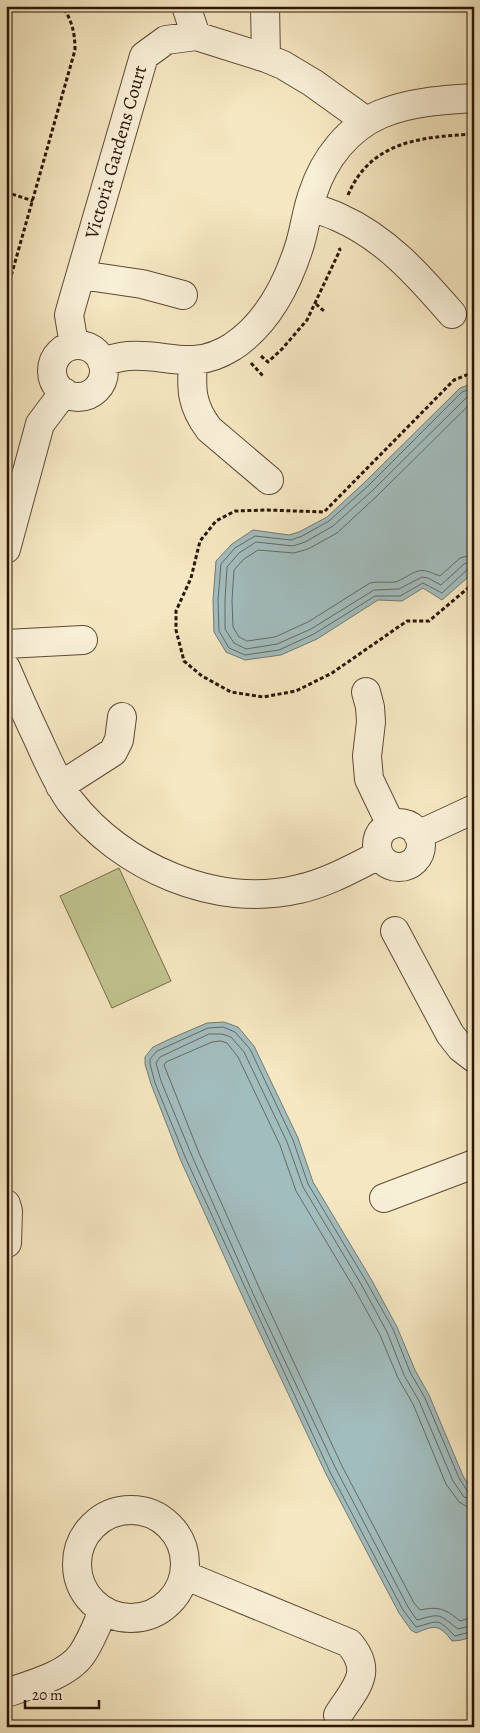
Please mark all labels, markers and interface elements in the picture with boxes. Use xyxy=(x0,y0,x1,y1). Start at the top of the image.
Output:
street label: Victoria Gardens Court xyxy=(79,62,153,243)
scale bar xyxy=(25,1678,99,1710)
text: 20 m xyxy=(32,1685,63,1705)

